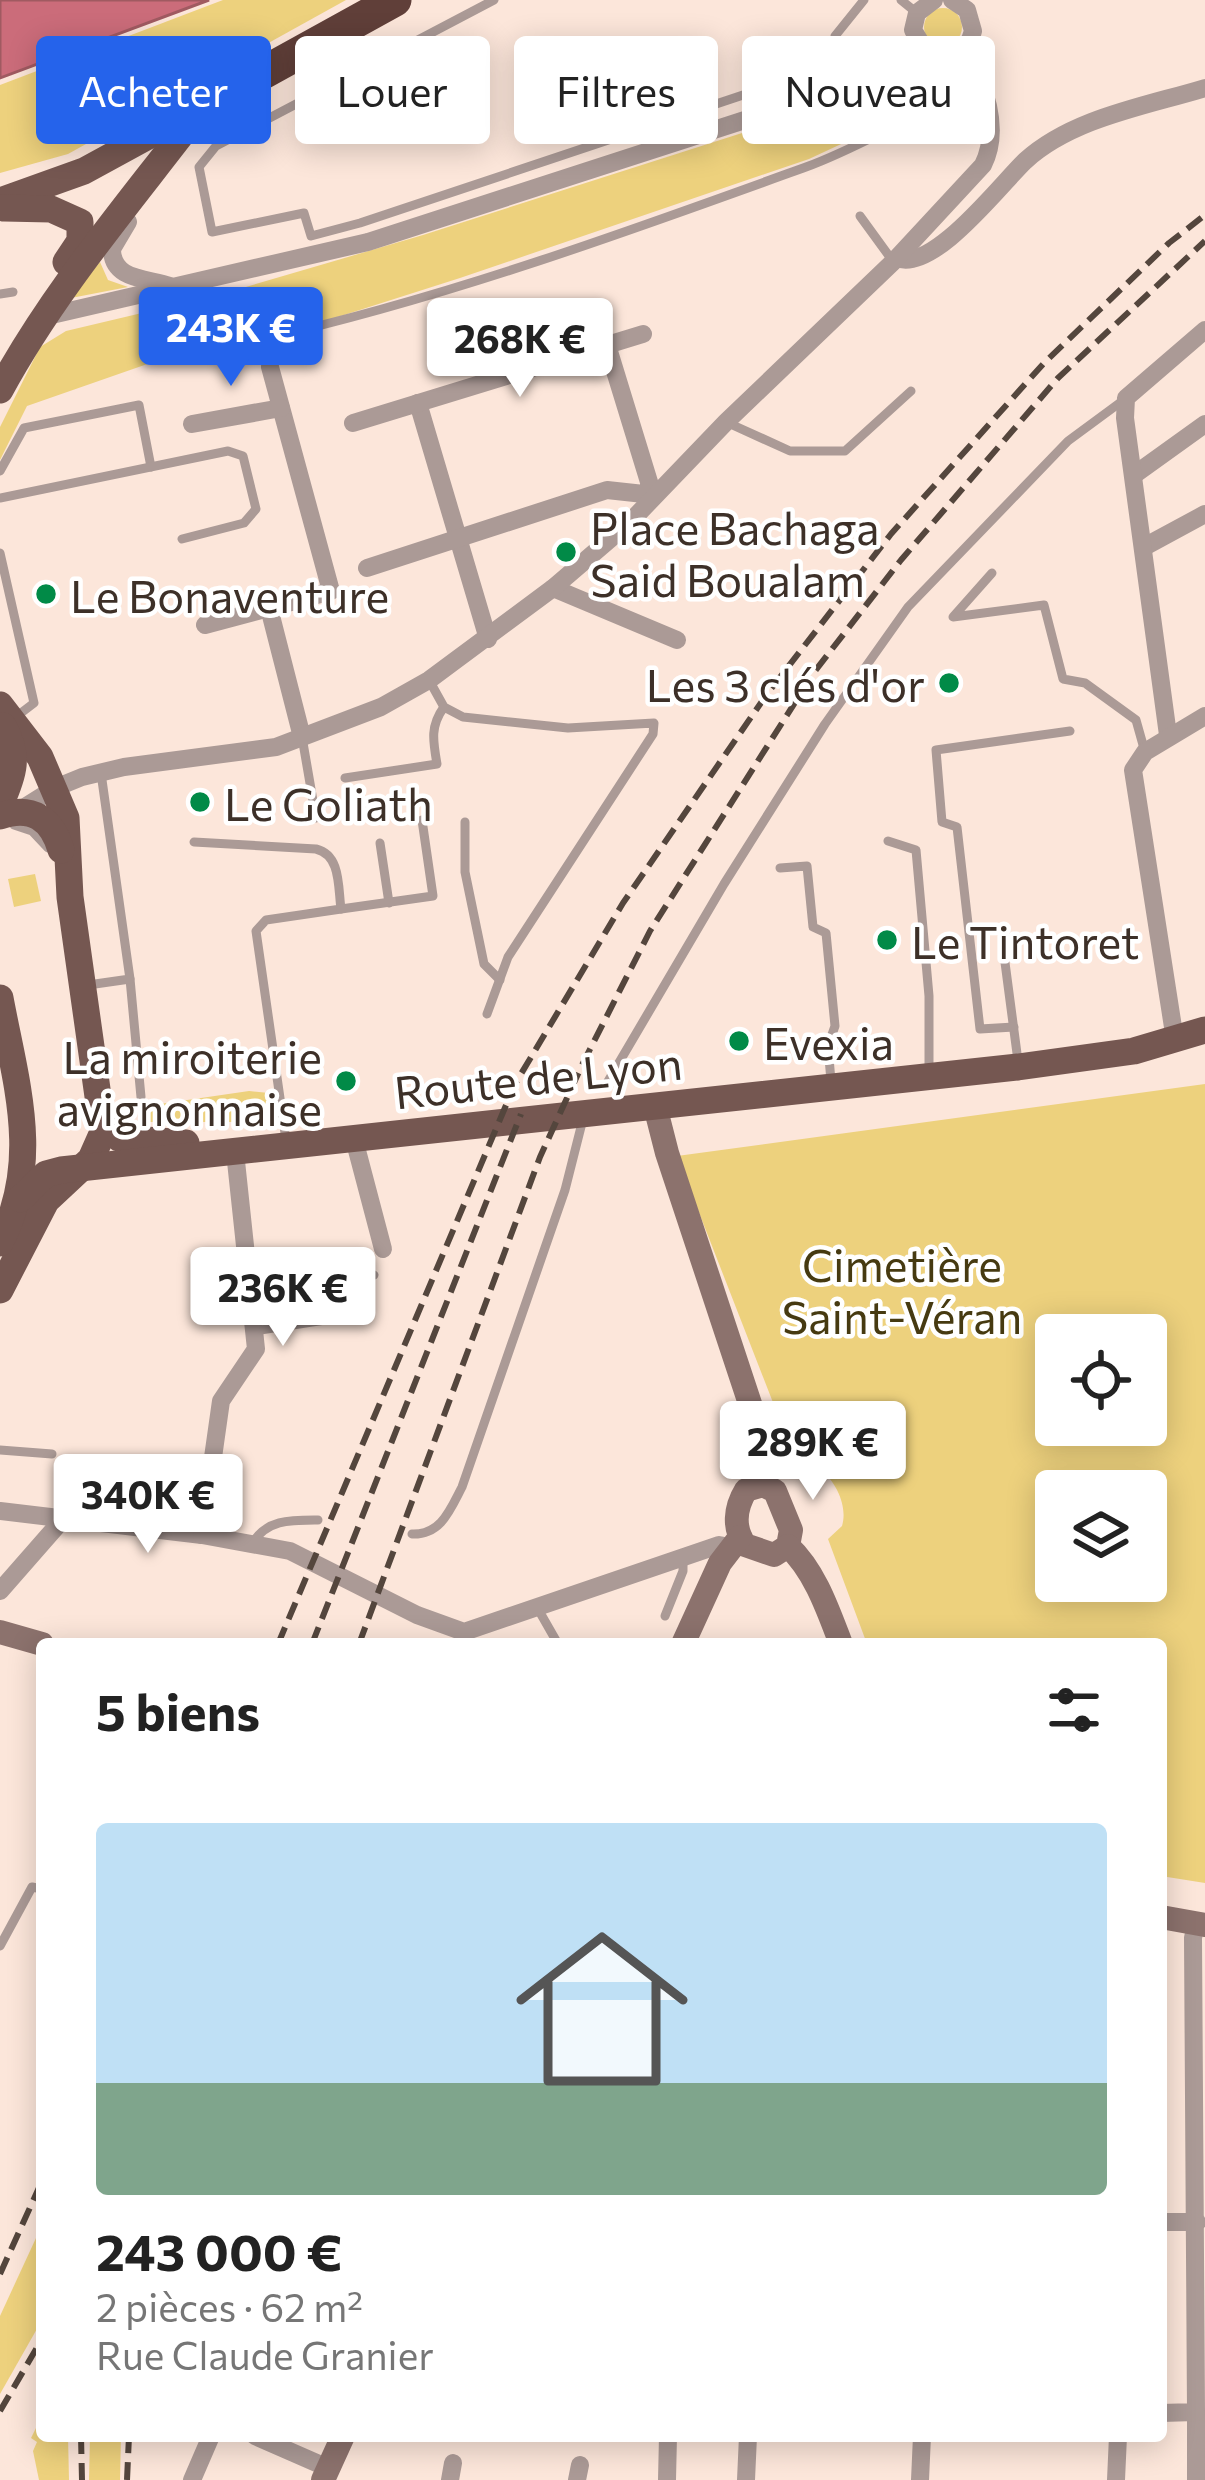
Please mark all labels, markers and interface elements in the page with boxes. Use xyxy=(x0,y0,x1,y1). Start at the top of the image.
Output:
chip: Acheter xyxy=(36,36,271,144)
chip: Louer xyxy=(295,36,490,144)
chip: Filtres xyxy=(514,36,718,144)
chip: Nouveau xyxy=(742,36,995,144)
pin: 243K € xyxy=(133,287,329,389)
pin: 268K € xyxy=(422,298,618,400)
text: 243K € xyxy=(166,302,296,350)
text: 268K € xyxy=(454,313,586,361)
place label: Place Bachaga Said Boualam xyxy=(590,499,880,606)
marker: Place Bachaga Said Boualam xyxy=(553,539,579,565)
place label: Le Bonaventure xyxy=(70,567,389,622)
marker: Le Bonaventure xyxy=(33,581,59,607)
place label: Les 3 clés d'or xyxy=(646,656,925,711)
marker: Les 3 clés d'or xyxy=(936,670,962,696)
place label: Le Goliath xyxy=(224,775,433,830)
marker: Le Goliath xyxy=(187,789,213,815)
place label: Le Tintoret xyxy=(911,913,1139,968)
marker: Le Tintoret xyxy=(874,927,900,953)
place label: Evexia xyxy=(763,1014,894,1069)
place label: La miroiterie avignonnaise xyxy=(56,1028,322,1135)
marker: Evexia xyxy=(726,1028,752,1054)
street label: Route de Lyon xyxy=(391,1034,685,1118)
marker: La miroiterie avignonnaise xyxy=(333,1068,359,1094)
park label: Cimetière Saint-Véran xyxy=(782,1236,1022,1343)
pin: 236K € xyxy=(185,1247,381,1349)
text: 236K € xyxy=(217,1262,349,1310)
map controls xyxy=(1035,1314,1167,1602)
button: locate xyxy=(1035,1314,1167,1446)
pin: 289K € xyxy=(715,1401,911,1503)
text: 289K € xyxy=(747,1416,879,1464)
pin: 340K € xyxy=(50,1454,246,1556)
text: 340K € xyxy=(81,1469,215,1517)
button: layers xyxy=(1035,1470,1167,1602)
icon: filters xyxy=(1041,1677,1107,1743)
text: 5 biens xyxy=(96,1679,260,1742)
icon: home xyxy=(494,1901,710,2117)
text: 243 000 € xyxy=(96,2219,342,2282)
text: 2 pièces · 62 m² xyxy=(96,2282,363,2330)
text: Rue Claude Granier xyxy=(96,2330,434,2378)

